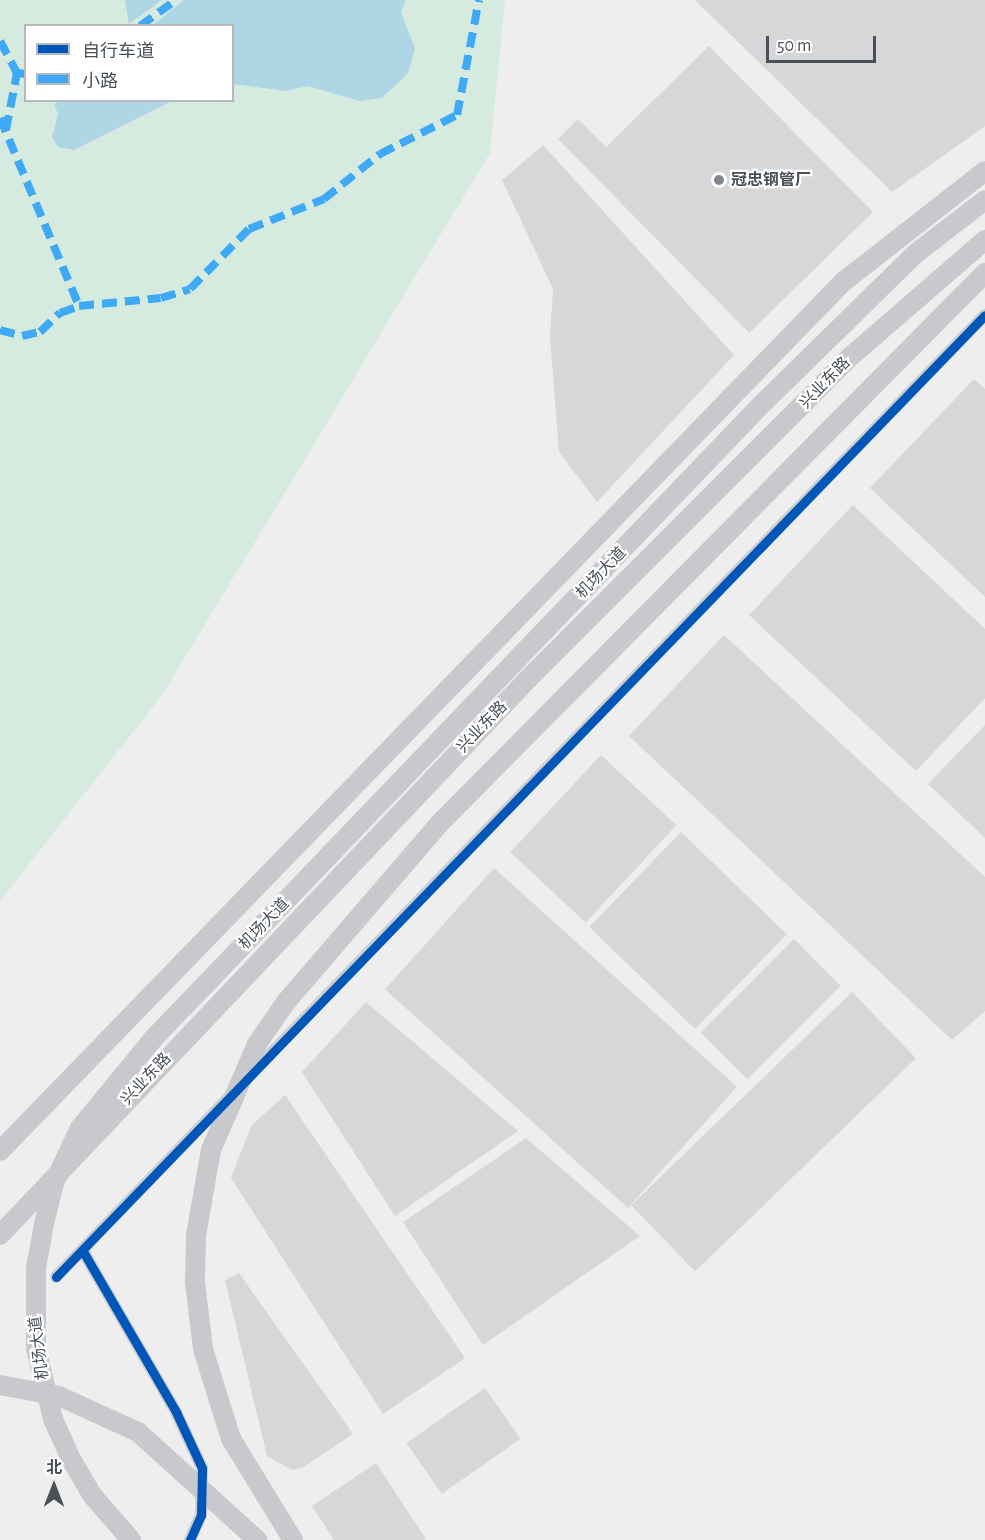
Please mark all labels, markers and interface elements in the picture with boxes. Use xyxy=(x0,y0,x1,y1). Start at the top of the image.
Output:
legend xyxy=(24,24,234,102)
scale bar xyxy=(769,24,878,62)
text: 50 m xyxy=(777,37,811,55)
text: 自行车道 xyxy=(82,43,154,61)
text: 小路 xyxy=(82,73,118,91)
place label: 冠忠钢管厂 xyxy=(731,170,811,190)
marker: 冠忠钢管厂 xyxy=(712,173,726,187)
street label: 兴业东路 xyxy=(796,353,854,413)
street label: 机场大道 xyxy=(572,543,630,603)
street label: 兴业东路 xyxy=(453,697,511,757)
street label: 机场大道 xyxy=(235,894,293,954)
street label: 兴业东路 xyxy=(117,1049,175,1109)
street label: 机场大道 xyxy=(26,1315,52,1381)
north arrow xyxy=(24,1456,84,1516)
text: 北 xyxy=(46,1460,62,1476)

